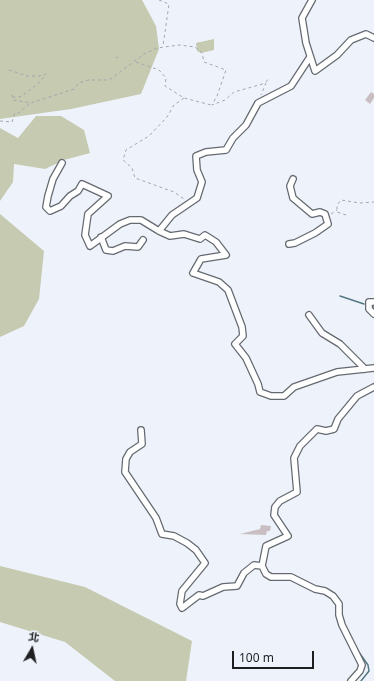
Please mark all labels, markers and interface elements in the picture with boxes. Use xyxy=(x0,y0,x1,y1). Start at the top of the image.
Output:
text: 北 xyxy=(27,628,41,645)
north arrow xyxy=(12,629,52,669)
scale bar xyxy=(234,643,316,669)
text: 100 m xyxy=(239,649,274,666)

